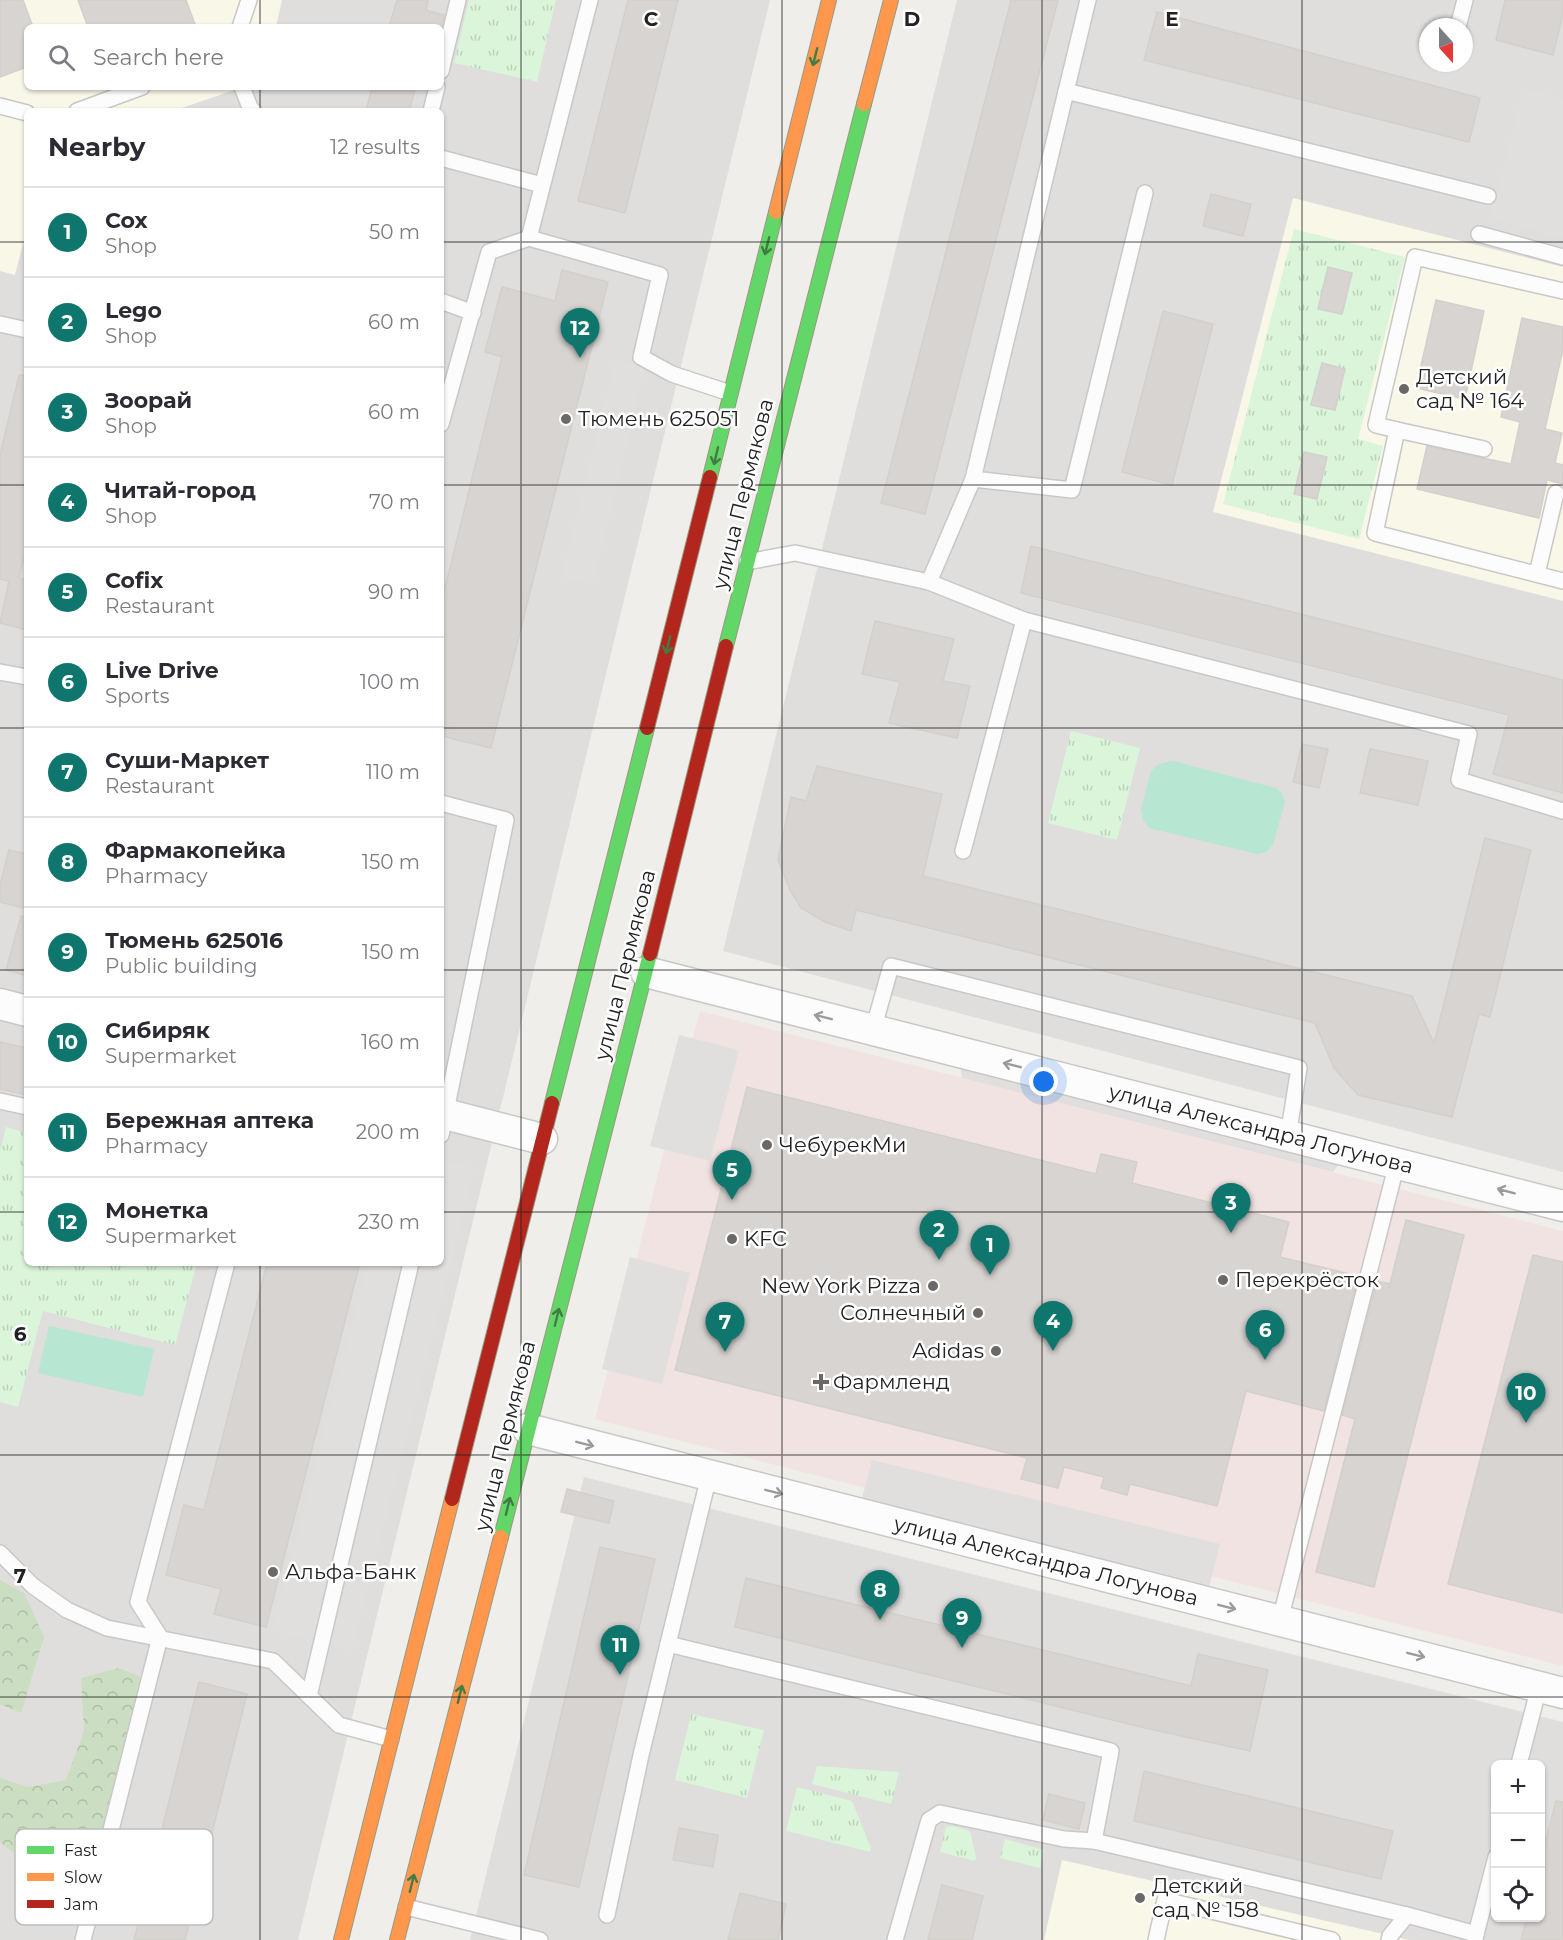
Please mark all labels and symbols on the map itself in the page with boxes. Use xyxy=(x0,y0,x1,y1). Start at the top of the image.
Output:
text: C xyxy=(644,7,659,31)
text: D xyxy=(904,7,920,31)
text: E xyxy=(1165,7,1179,31)
north arrow xyxy=(1419,18,1473,72)
one-way arrow xyxy=(808,47,820,66)
one-way arrow xyxy=(761,236,773,255)
pin: 12 xyxy=(560,308,600,358)
place label: Детский сад № 164 xyxy=(1416,364,1524,413)
marker: Детский сад № 164 xyxy=(1397,382,1411,396)
street label: улица Пермякова xyxy=(707,396,778,593)
place label: Тюмень 625051 xyxy=(578,406,739,431)
marker: Тюмень 625051 xyxy=(559,412,573,426)
one-way arrow xyxy=(710,446,721,465)
one-way arrow xyxy=(662,635,673,654)
street label: улица Пермякова xyxy=(589,867,660,1064)
one-way arrow xyxy=(814,1011,833,1022)
one-way arrow xyxy=(1003,1059,1022,1071)
your location xyxy=(1029,1067,1058,1096)
street label: улица Александра Логунова xyxy=(1105,1078,1416,1178)
place label: ЧебурекМи xyxy=(779,1132,907,1157)
marker: ЧебурекМи xyxy=(760,1138,774,1152)
pin: 5 xyxy=(712,1150,752,1200)
pin: 3 xyxy=(1212,1184,1250,1233)
one-way arrow xyxy=(1497,1185,1516,1196)
pin: 2 xyxy=(920,1210,958,1260)
place label: KFC xyxy=(744,1226,787,1251)
pin: 1 xyxy=(970,1226,1010,1275)
marker: KFC xyxy=(725,1232,739,1246)
place label: Перекрёсток xyxy=(1235,1267,1379,1292)
place label: New York Pizza xyxy=(761,1273,921,1298)
marker: Перекрёсток xyxy=(1216,1273,1230,1287)
marker: New York Pizza xyxy=(926,1279,940,1293)
place label: Солнечный xyxy=(840,1300,966,1325)
pin: 7 xyxy=(706,1302,744,1352)
pin: 4 xyxy=(1034,1302,1072,1351)
marker: Солнечный xyxy=(971,1306,985,1320)
one-way arrow xyxy=(552,1308,563,1327)
pin: 6 xyxy=(1246,1310,1284,1360)
text: 6 xyxy=(14,1322,27,1346)
street label: улица Пермякова xyxy=(469,1338,540,1535)
place label: Adidas xyxy=(912,1338,984,1363)
marker: Adidas xyxy=(989,1344,1003,1358)
place label: Фармленд xyxy=(833,1369,950,1394)
pin: 10 xyxy=(1506,1374,1546,1423)
marker: Фармленд xyxy=(814,1375,828,1389)
one-way arrow xyxy=(575,1438,594,1450)
one-way arrow xyxy=(764,1486,783,1498)
one-way arrow xyxy=(503,1496,515,1515)
street label: улица Александра Логунова xyxy=(890,1510,1201,1610)
place label: Альфа-Банк xyxy=(285,1559,416,1584)
text: 7 xyxy=(14,1564,26,1588)
marker: Альфа-Банк xyxy=(266,1565,280,1579)
pin: 8 xyxy=(860,1570,900,1620)
pin: 9 xyxy=(942,1598,982,1648)
one-way arrow xyxy=(1217,1601,1236,1613)
pin: 11 xyxy=(600,1626,640,1675)
one-way arrow xyxy=(1406,1650,1425,1662)
one-way arrow xyxy=(455,1685,466,1704)
legend xyxy=(15,1829,213,1925)
text: Fast xyxy=(64,1841,98,1860)
text: Slow xyxy=(64,1868,102,1887)
place label: Детский сад № 158 xyxy=(1152,1873,1259,1922)
one-way arrow xyxy=(406,1874,418,1893)
marker: Детский сад № 158 xyxy=(1133,1891,1147,1905)
text: Jam xyxy=(63,1895,98,1914)

